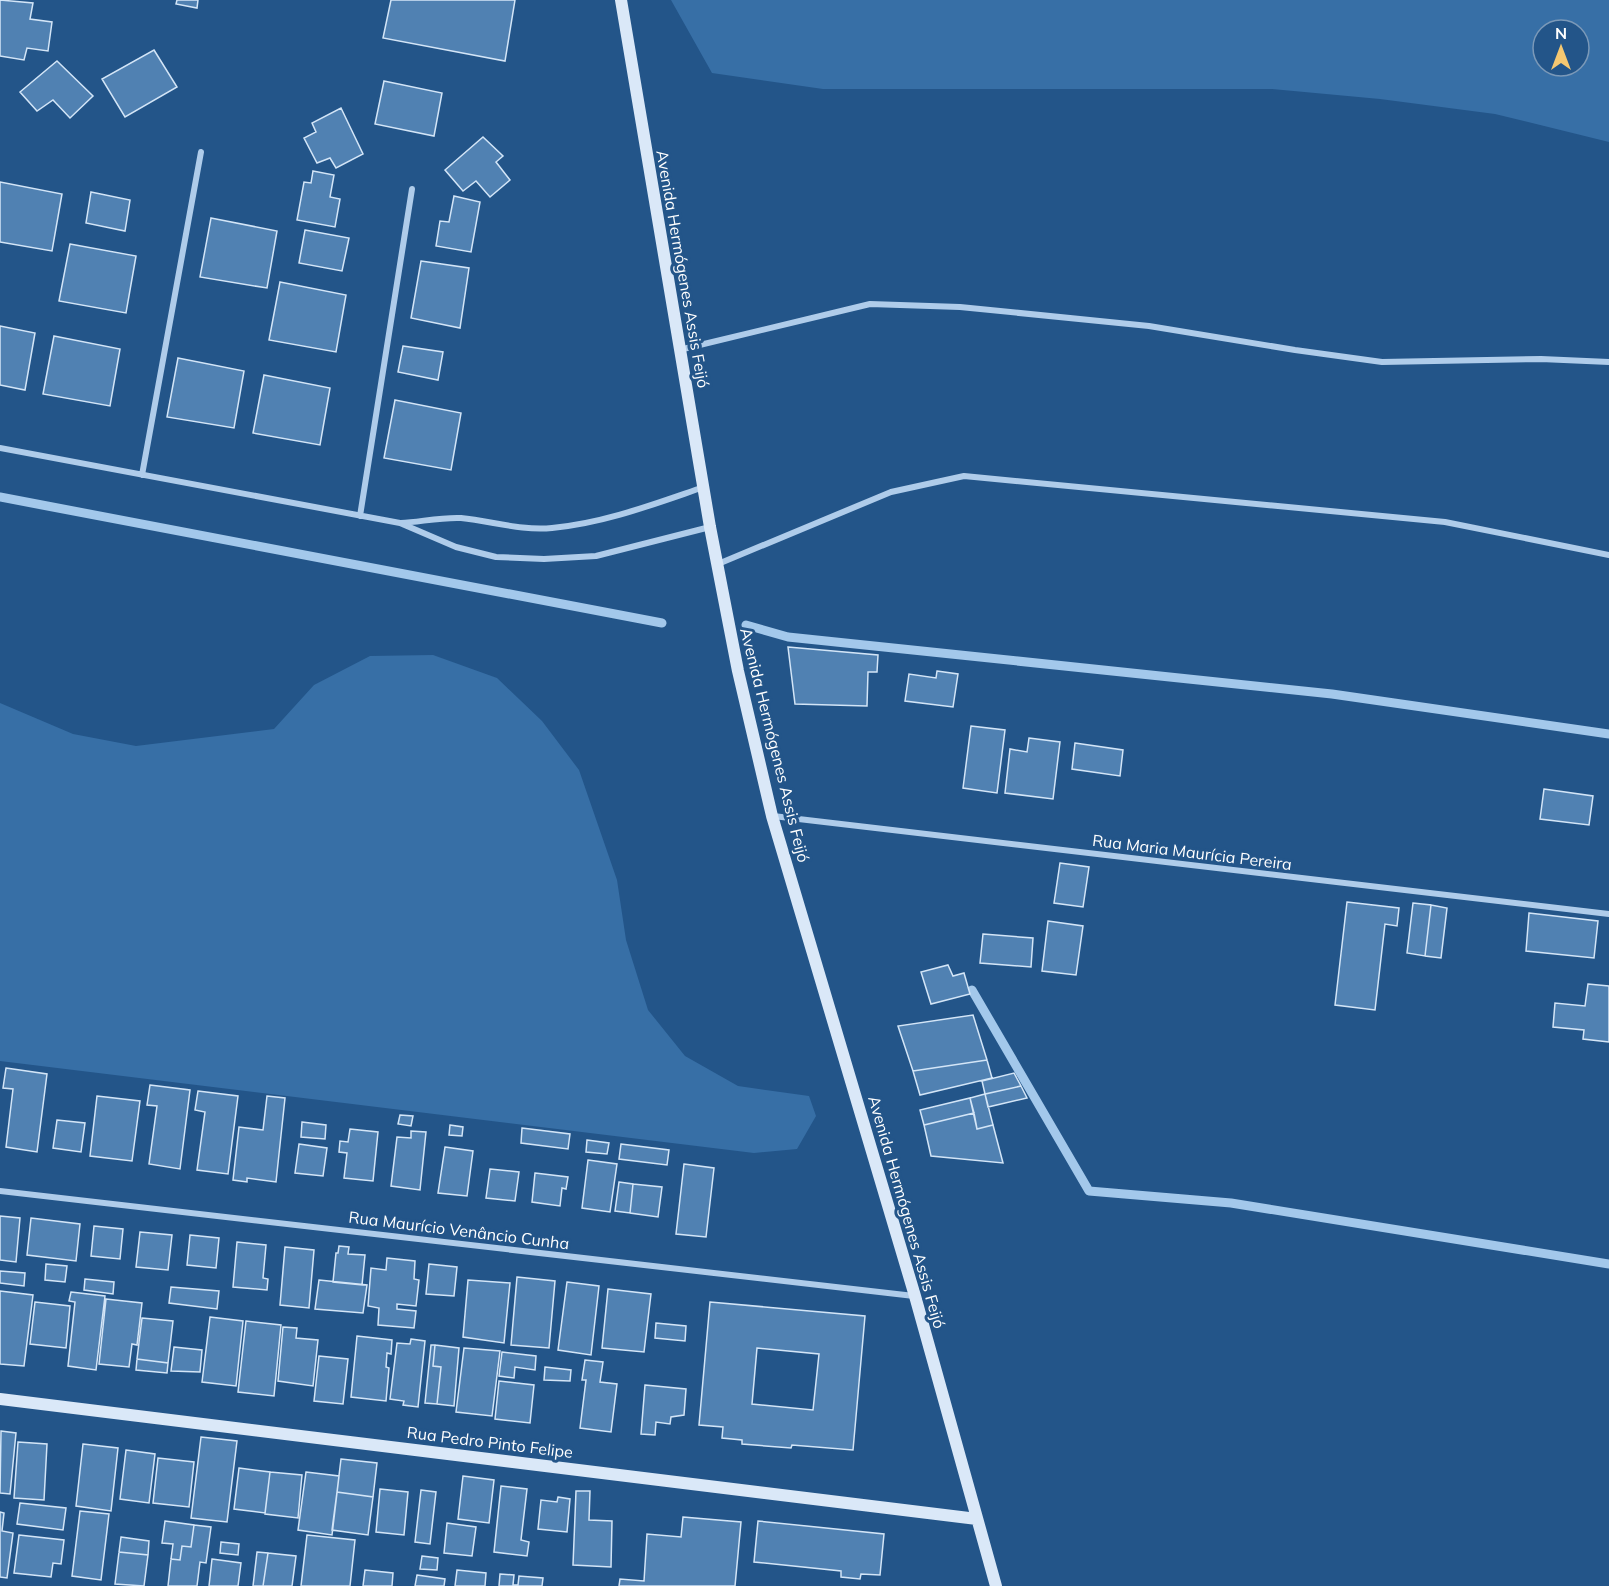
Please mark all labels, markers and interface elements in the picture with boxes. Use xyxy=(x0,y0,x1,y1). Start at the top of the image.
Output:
north arrow xyxy=(1531,18,1591,78)
text: N xyxy=(1555,23,1567,43)
street label: Avenida Hermógenes Assis Feijó xyxy=(652,149,714,389)
street label: Avenida Hermógenes Assis Feijó xyxy=(736,626,814,864)
street label: Rua Maria Maurícia Pereira xyxy=(1091,830,1293,874)
street label: Avenida Hermógenes Assis Feijó xyxy=(864,1093,950,1331)
street label: Rua Maurício Venâncio Cunha xyxy=(348,1207,570,1253)
street label: Rua Pedro Pinto Felipe xyxy=(406,1422,574,1462)

